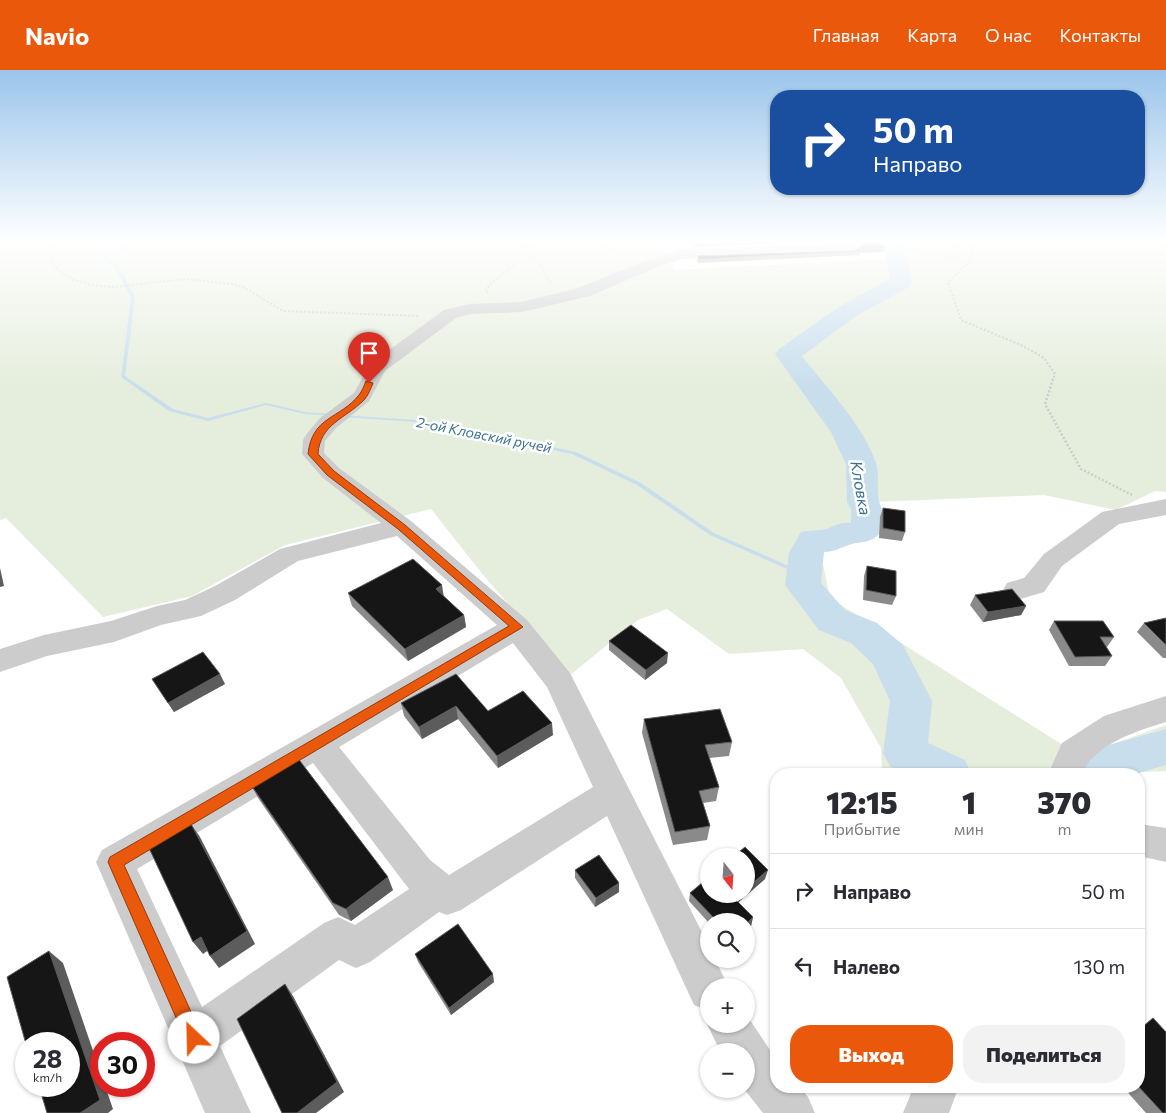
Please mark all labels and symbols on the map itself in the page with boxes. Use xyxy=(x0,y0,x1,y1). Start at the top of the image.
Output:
pin xyxy=(348,332,390,383)
water label: 2-ой Кловский ручей xyxy=(414,413,553,456)
water label: Кловка xyxy=(847,459,876,517)
north arrow xyxy=(700,848,755,902)
position arrow xyxy=(167,1011,219,1063)
speed limit sign: 30 xyxy=(90,1032,155,1097)

